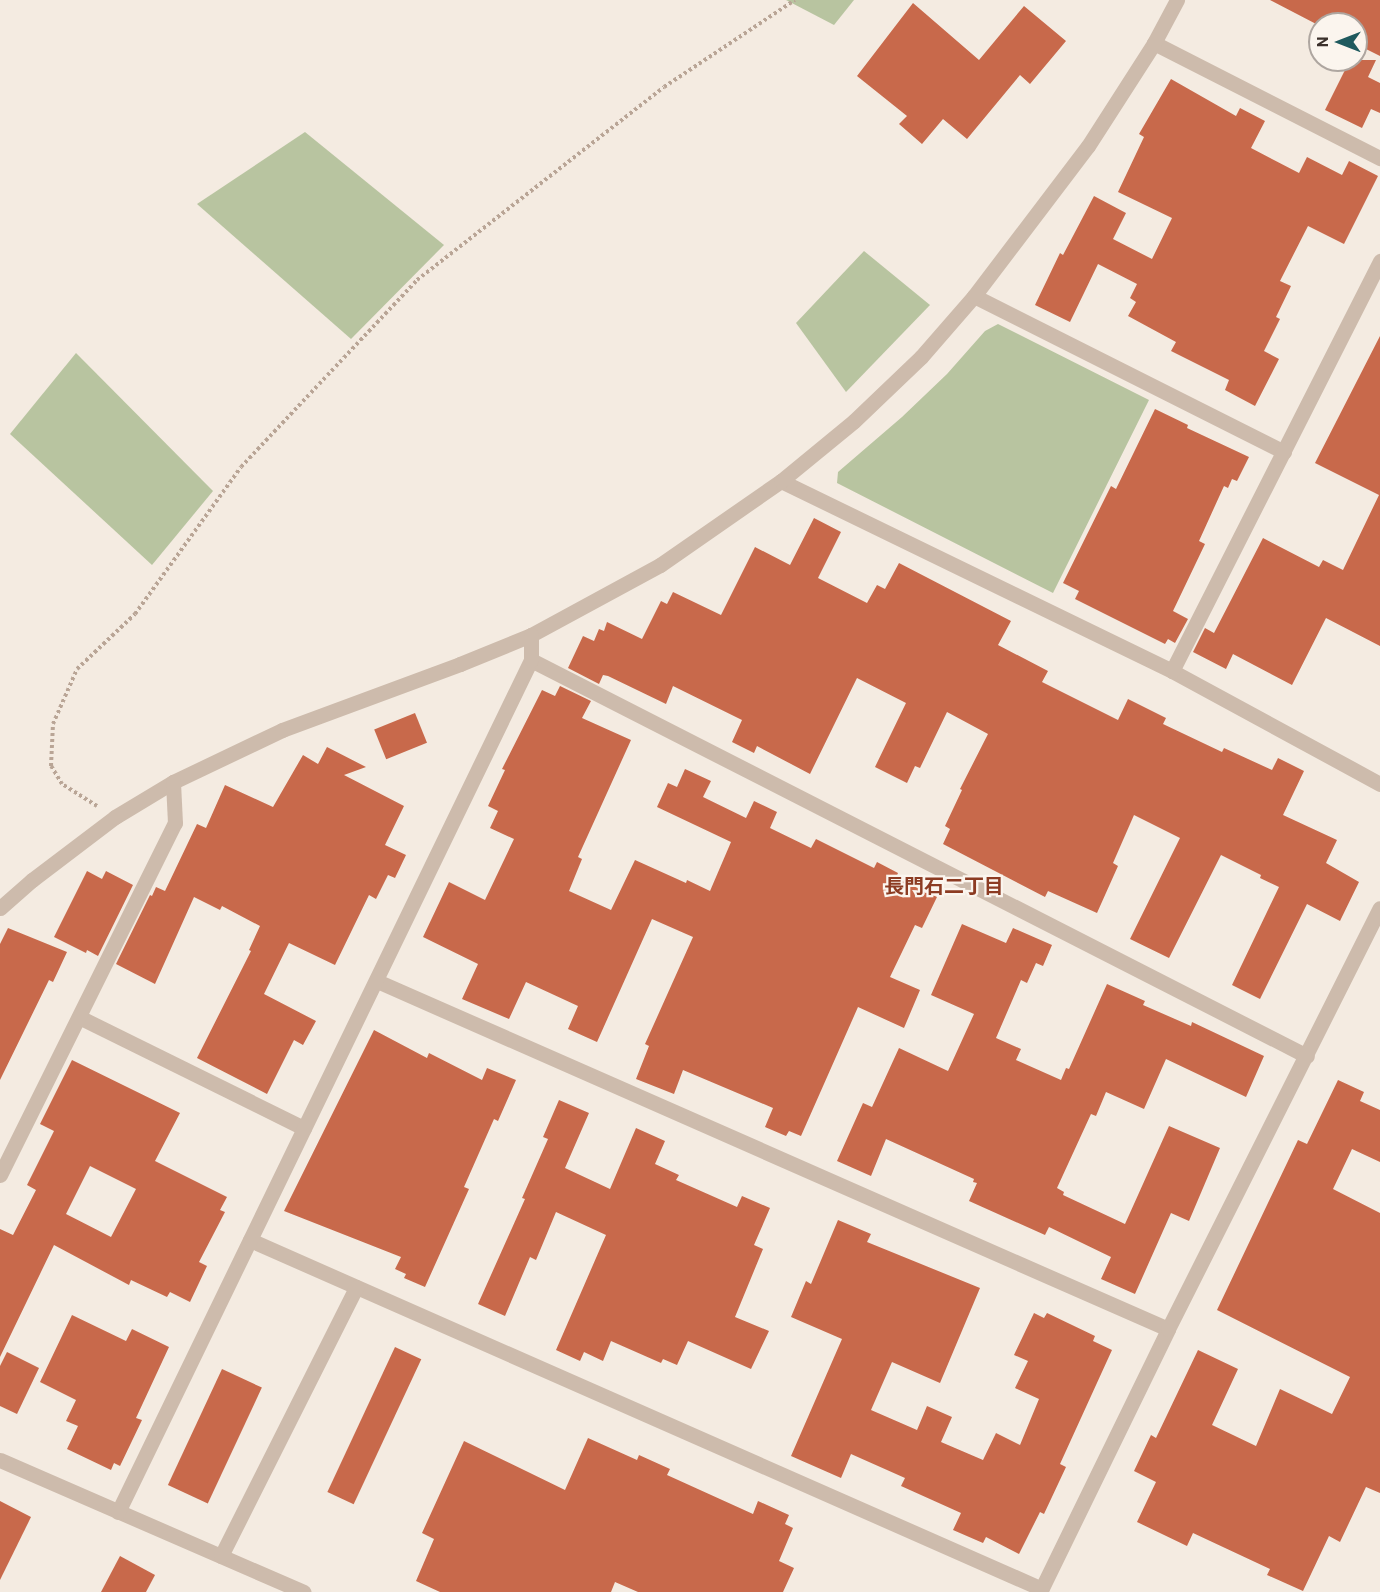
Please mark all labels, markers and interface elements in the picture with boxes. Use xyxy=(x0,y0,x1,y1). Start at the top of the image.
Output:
north arrow xyxy=(1308,12,1368,72)
text: N xyxy=(1312,37,1331,47)
district label: 長門石二丁目 xyxy=(884,873,1004,897)

